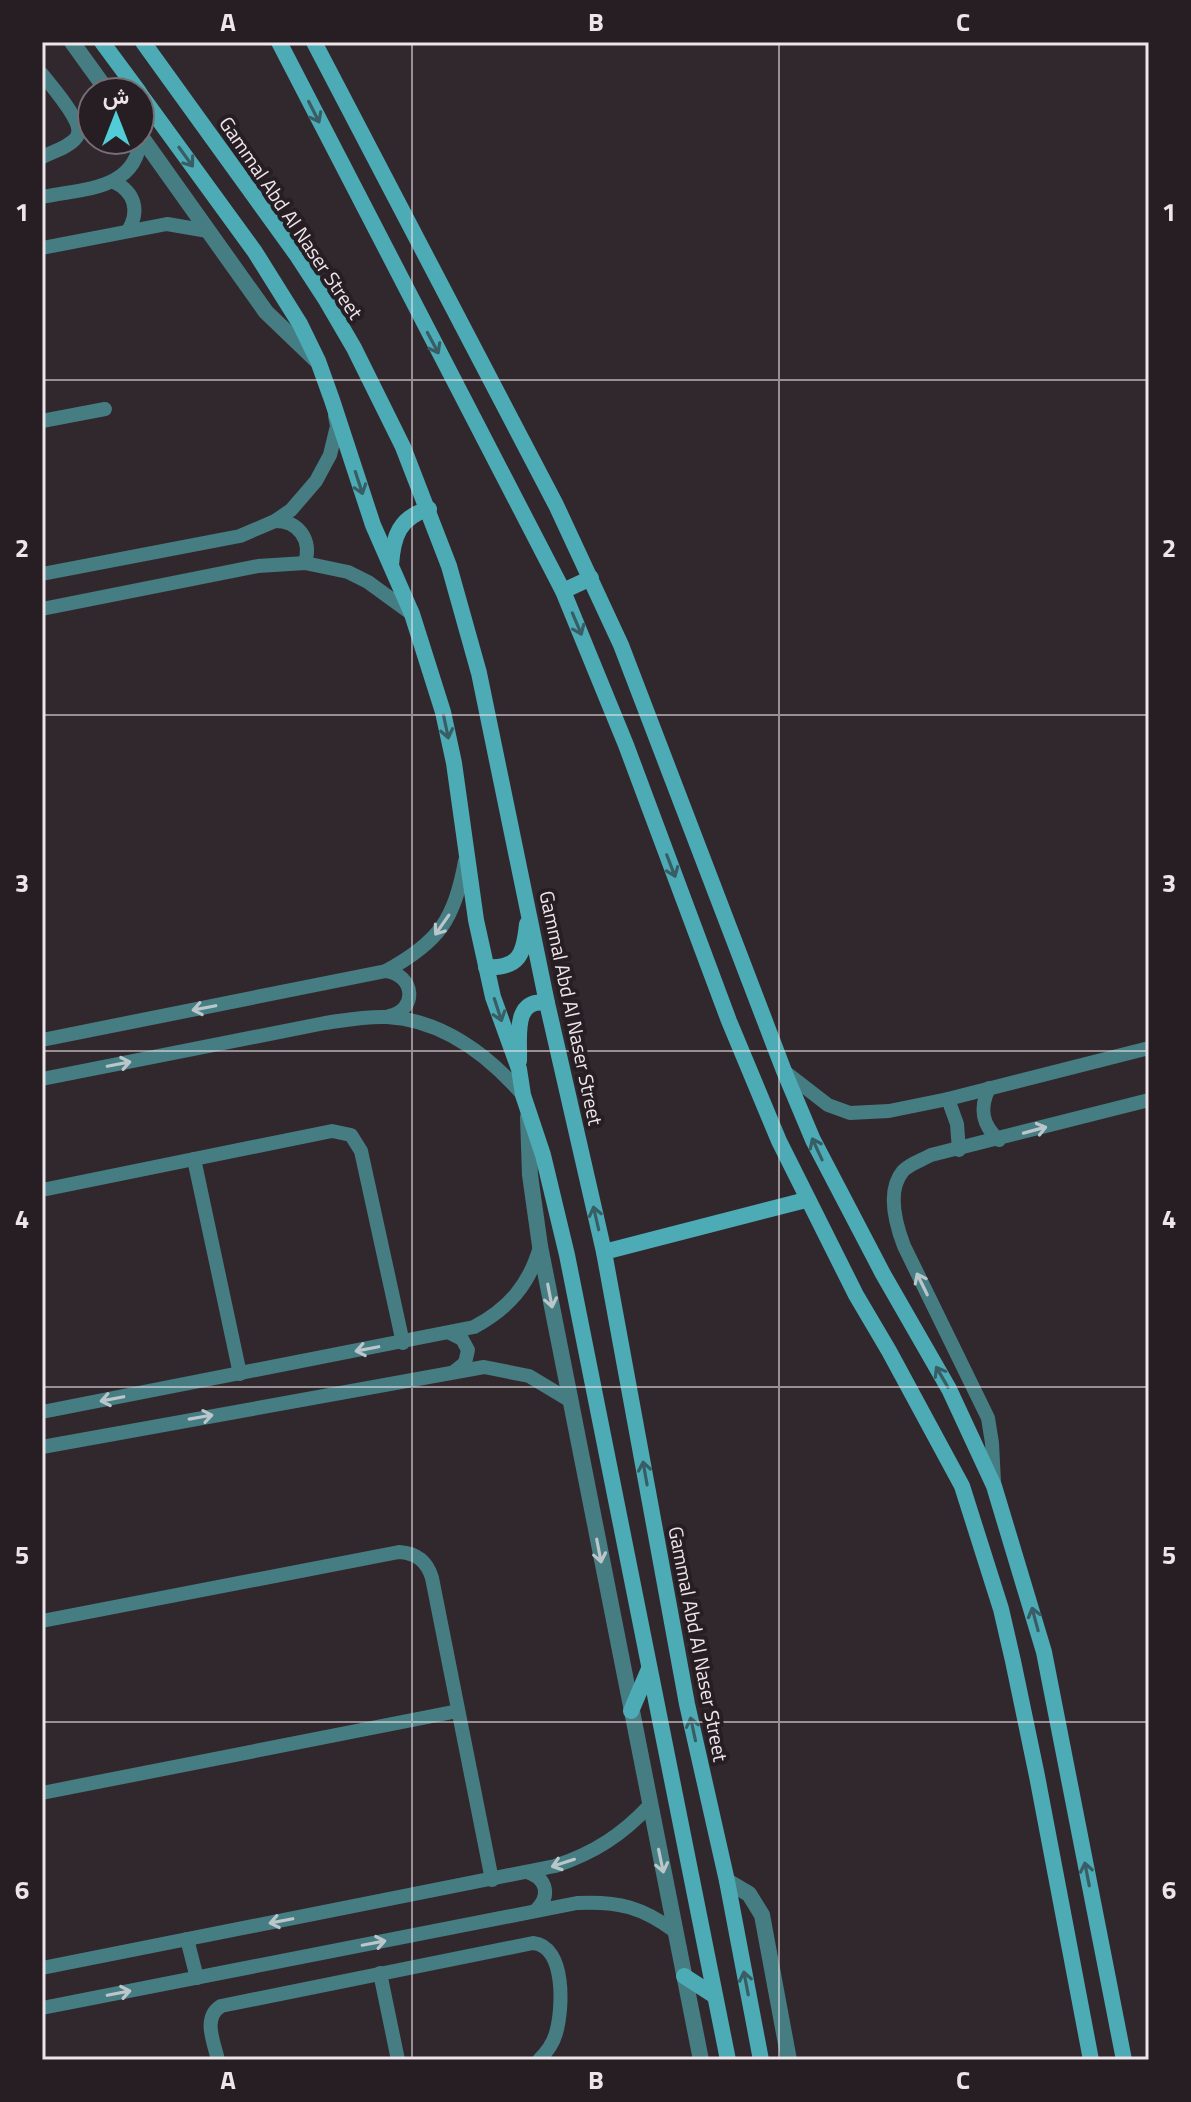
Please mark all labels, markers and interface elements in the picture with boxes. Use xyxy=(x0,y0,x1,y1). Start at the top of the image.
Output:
text: A xyxy=(220,2,236,41)
text: B xyxy=(588,2,604,41)
text: C xyxy=(956,2,970,41)
north arrow xyxy=(76,76,156,156)
text: ش xyxy=(103,79,129,113)
one-way arrow xyxy=(307,99,322,123)
street label: Gammal Abd Al Naser Street xyxy=(212,110,371,325)
one-way arrow xyxy=(177,146,194,167)
text: 1 xyxy=(15,192,29,231)
text: 1 xyxy=(1162,192,1176,231)
one-way arrow xyxy=(426,330,442,354)
one-way arrow xyxy=(352,470,367,495)
text: 2 xyxy=(15,528,29,567)
text: 2 xyxy=(1162,528,1176,567)
one-way arrow xyxy=(570,611,585,636)
one-way arrow xyxy=(439,714,454,739)
one-way arrow xyxy=(665,853,680,878)
text: 3 xyxy=(15,863,29,902)
text: 3 xyxy=(1162,863,1176,902)
street label: Gammal Abd Al Naser Street xyxy=(531,888,611,1128)
one-way arrow xyxy=(434,914,450,936)
one-way arrow xyxy=(491,997,506,1022)
one-way arrow xyxy=(191,1001,217,1016)
one-way arrow xyxy=(105,1056,131,1071)
one-way arrow xyxy=(1022,1122,1047,1137)
one-way arrow xyxy=(809,1137,824,1161)
text: 4 xyxy=(15,1199,29,1238)
text: 4 xyxy=(1162,1199,1176,1238)
one-way arrow xyxy=(588,1206,603,1231)
one-way arrow xyxy=(914,1272,929,1296)
one-way arrow xyxy=(543,1283,558,1308)
one-way arrow xyxy=(355,1343,380,1358)
one-way arrow xyxy=(934,1366,950,1389)
one-way arrow xyxy=(99,1392,125,1407)
one-way arrow xyxy=(188,1409,213,1424)
one-way arrow xyxy=(636,1461,651,1487)
street label: Gammal Abd Al Naser Street xyxy=(660,1524,737,1764)
text: 5 xyxy=(15,1535,29,1574)
text: 5 xyxy=(1162,1535,1176,1574)
one-way arrow xyxy=(592,1538,607,1563)
one-way arrow xyxy=(1026,1606,1041,1632)
one-way arrow xyxy=(685,1717,700,1742)
one-way arrow xyxy=(654,1848,669,1873)
one-way arrow xyxy=(551,1857,576,1872)
one-way arrow xyxy=(1079,1861,1094,1887)
text: 6 xyxy=(15,1870,29,1909)
text: 6 xyxy=(1162,1870,1176,1909)
one-way arrow xyxy=(269,1914,294,1929)
one-way arrow xyxy=(360,1934,386,1949)
one-way arrow xyxy=(738,1971,753,1997)
one-way arrow xyxy=(105,1985,131,2000)
text: A xyxy=(220,2060,236,2099)
text: B xyxy=(588,2060,604,2099)
text: C xyxy=(956,2060,970,2099)

